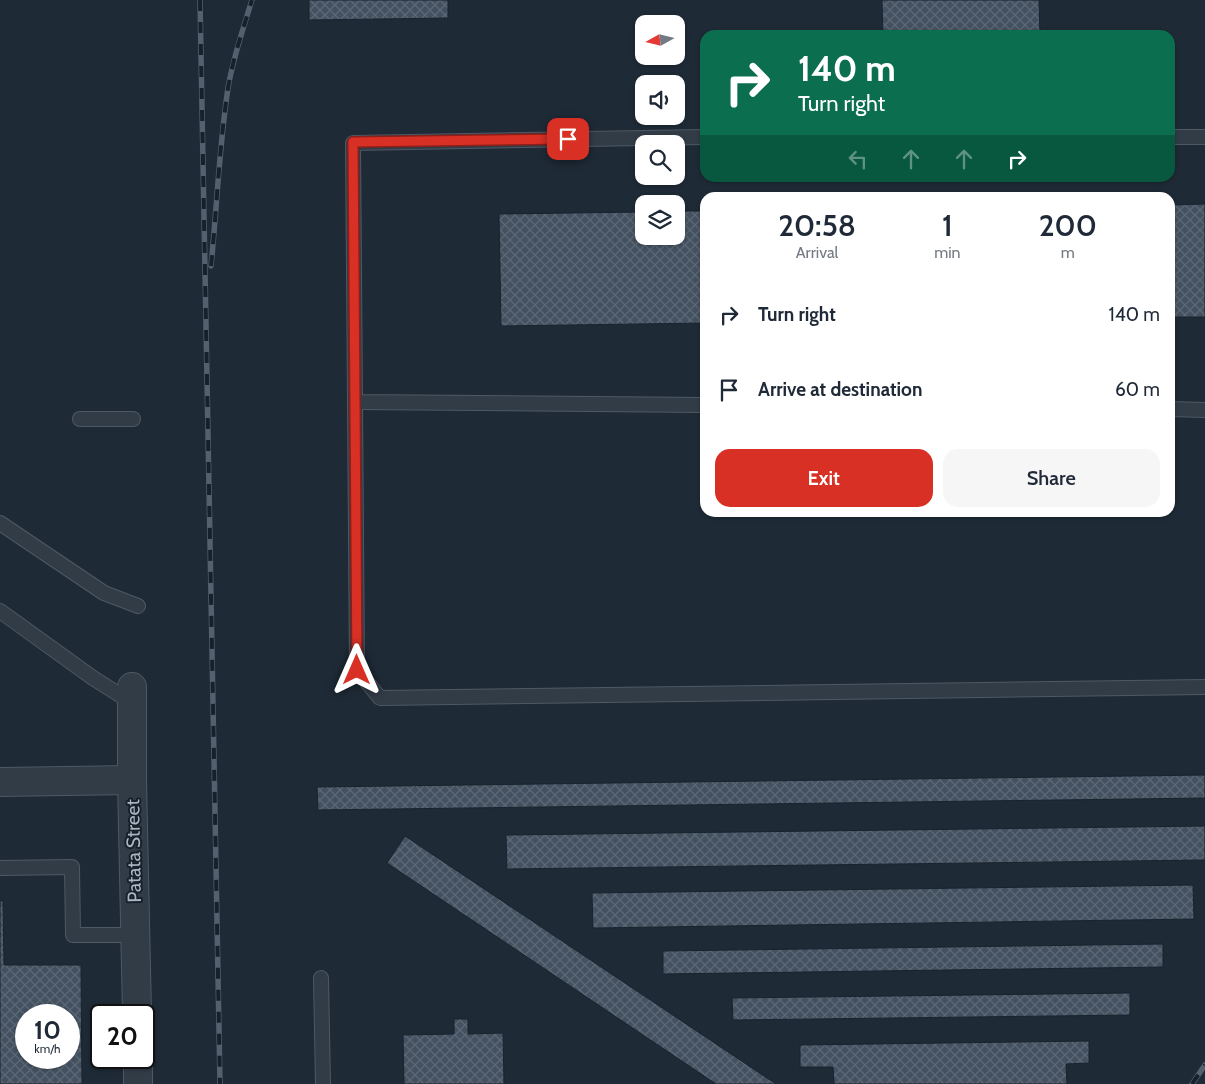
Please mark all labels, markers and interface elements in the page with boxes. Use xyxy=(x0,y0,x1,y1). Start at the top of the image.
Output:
north arrow xyxy=(635,15,685,65)
map controls xyxy=(635,15,685,245)
text: 140 m xyxy=(798,47,896,90)
icon: right xyxy=(715,50,780,115)
button: sound xyxy=(635,75,685,125)
text: Turn right xyxy=(798,90,885,117)
pin xyxy=(547,118,589,160)
icon: arrive xyxy=(554,125,582,153)
button: search xyxy=(635,135,685,185)
icon: left xyxy=(844,145,872,173)
icon: ahead xyxy=(897,145,925,173)
icon: ahead xyxy=(950,145,978,173)
icon: right xyxy=(1003,145,1031,173)
button: layers xyxy=(635,195,685,245)
text: 20:58 xyxy=(778,207,856,244)
text: 1 xyxy=(942,207,953,244)
text: 200 xyxy=(1039,207,1097,244)
text: Arrival xyxy=(796,243,838,262)
text: min xyxy=(934,243,961,262)
text: m xyxy=(1061,243,1075,262)
icon: right xyxy=(715,301,743,329)
text: Turn right xyxy=(758,303,836,326)
text: 140 m xyxy=(1109,303,1160,326)
icon: arrive xyxy=(715,376,743,404)
text: Arrive at destination xyxy=(758,378,922,401)
text: 60 m xyxy=(1115,378,1160,401)
button: Exit xyxy=(715,449,933,507)
button: Share xyxy=(943,449,1160,507)
position arrow xyxy=(330,643,382,695)
street label: Patata Street xyxy=(121,798,146,903)
speed limit sign: 20 xyxy=(90,1004,155,1069)
text: 10 xyxy=(34,1015,61,1045)
text: km/h xyxy=(34,1041,61,1056)

